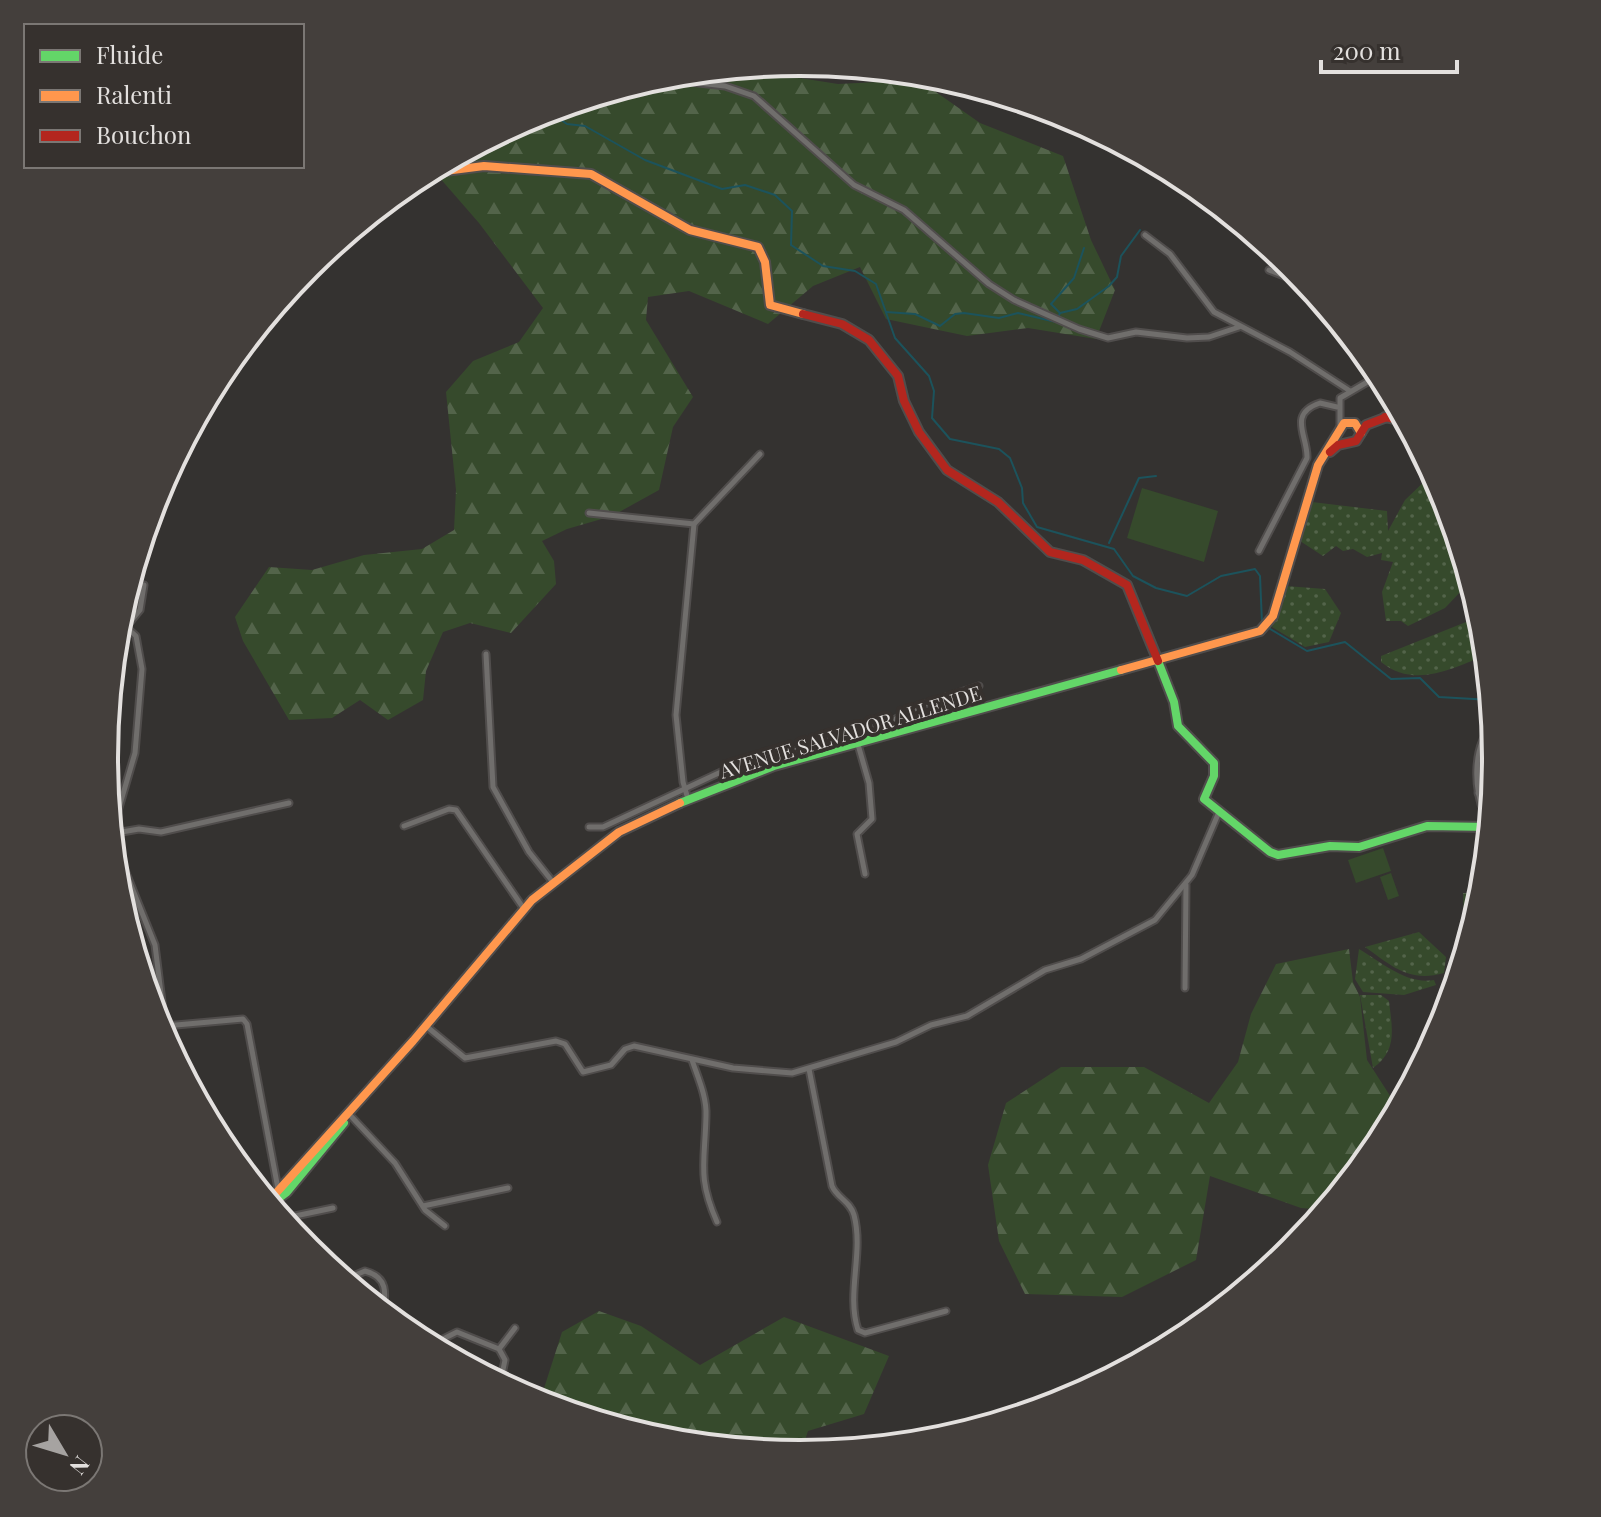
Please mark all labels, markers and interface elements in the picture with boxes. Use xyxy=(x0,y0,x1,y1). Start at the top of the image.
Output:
legend xyxy=(24,24,304,168)
scale bar xyxy=(1321,24,1457,74)
text: 200 m xyxy=(1333,34,1401,66)
text: Fluide xyxy=(96,38,163,70)
text: Ralenti xyxy=(96,78,172,110)
text: Bouchon xyxy=(96,118,191,150)
street label: AVENUE SALVADOR ALLENDE xyxy=(715,678,984,784)
north arrow xyxy=(24,1413,104,1493)
text: N xyxy=(64,1450,97,1482)

